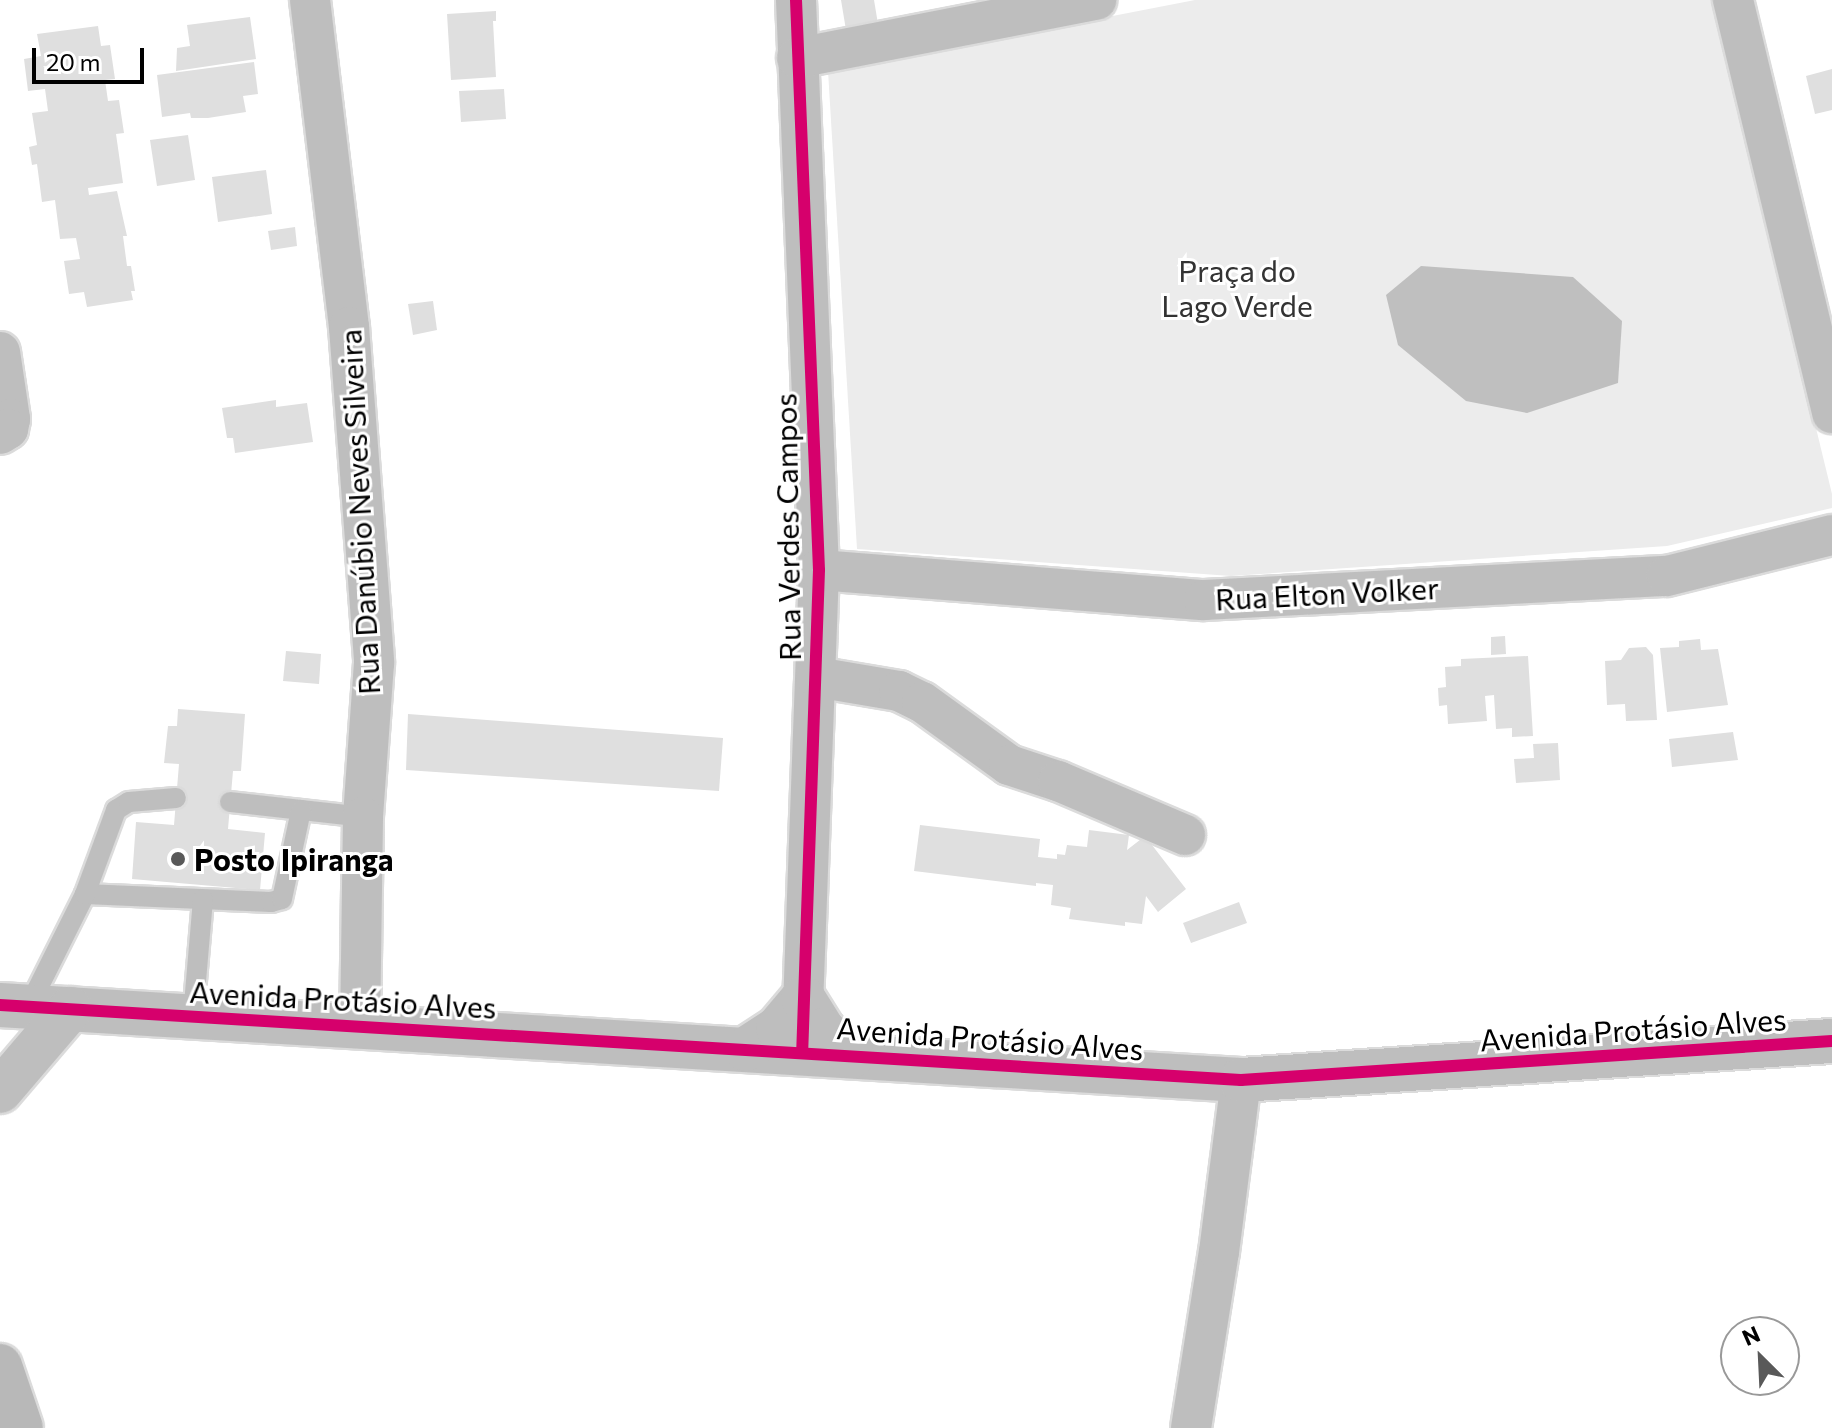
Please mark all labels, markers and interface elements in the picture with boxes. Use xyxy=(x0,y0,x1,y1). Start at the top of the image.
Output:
scale bar xyxy=(36,32,148,82)
text: 20 m xyxy=(46,47,100,76)
park label: Praça do Lago Verde xyxy=(1161,252,1313,322)
street label: Rua Danúbio Neves Silveira xyxy=(331,328,387,696)
street label: Rua Verdes Campos xyxy=(767,393,807,661)
street label: Rua Elton Volker xyxy=(1214,569,1440,617)
place label: Posto Ipiranga xyxy=(194,841,394,877)
marker: Posto Ipiranga xyxy=(169,850,187,868)
street label: Avenida Protásio Alves xyxy=(189,973,497,1025)
street label: Avenida Protásio Alves xyxy=(1478,1000,1788,1058)
street label: Avenida Protásio Alves xyxy=(835,1009,1145,1067)
north arrow xyxy=(1720,1316,1800,1396)
text: N xyxy=(1738,1320,1764,1351)

